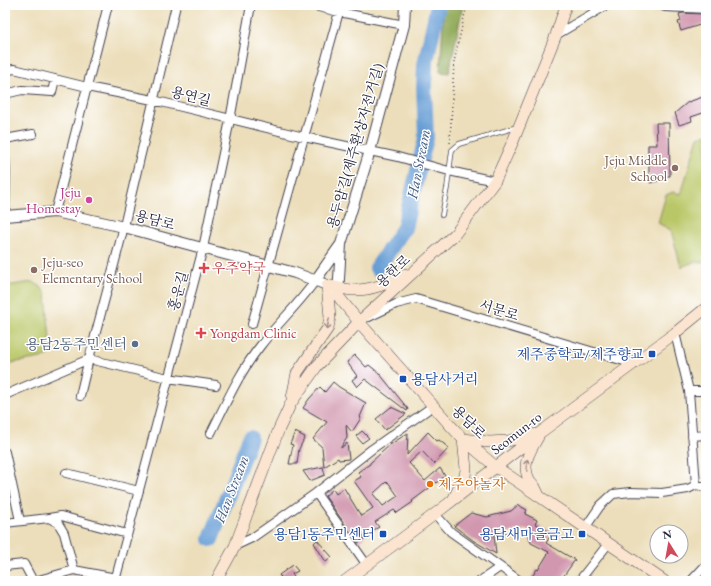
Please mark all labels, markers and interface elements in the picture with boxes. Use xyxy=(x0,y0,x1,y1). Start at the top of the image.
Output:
street label: 용두암길(제주환상자전거길) xyxy=(323,61,387,231)
street label: 용연길 xyxy=(169,82,213,110)
water label: Han Stream xyxy=(402,128,434,201)
place label: Jeju Middle School xyxy=(603,151,668,185)
marker: Jeju Middle School xyxy=(670,163,680,173)
place label: Jeju Homestay xyxy=(26,183,82,217)
marker: Jeju Homestay xyxy=(84,195,94,205)
street label: 용담로 xyxy=(133,206,177,234)
street label: 용한로 xyxy=(372,250,414,291)
place label: Jeju-seo Elementary School xyxy=(41,253,143,287)
place label: 우주약국 xyxy=(212,259,266,277)
marker: 우주약국 xyxy=(199,263,209,273)
marker: Jeju-seo Elementary School xyxy=(29,265,39,275)
street label: 홍운길 xyxy=(164,269,192,313)
street label: 서문로 xyxy=(477,295,521,325)
one-way arrow xyxy=(324,317,332,330)
place label: Yongdam Clinic xyxy=(210,324,297,342)
marker: Yongdam Clinic xyxy=(195,327,207,339)
place label: 용담2동주민센터 xyxy=(26,335,127,353)
marker: 용담2동주민센터 xyxy=(130,339,140,349)
place label: 제주중학교/제주향교 xyxy=(517,345,644,363)
marker: 제주중학교/제주향교 xyxy=(647,349,657,359)
place label: 용담사거리 xyxy=(411,370,479,388)
marker: 용담사거리 xyxy=(398,374,408,384)
street label: 용담로 xyxy=(448,401,490,443)
street label: Seomun-ro xyxy=(487,407,545,459)
water label: Han Stream xyxy=(209,453,253,526)
one-way arrow xyxy=(524,459,531,472)
place label: 제주야놀자 xyxy=(438,475,506,493)
marker: 제주야놀자 xyxy=(425,479,435,489)
north arrow xyxy=(649,524,689,564)
place label: 용담1동주민센터 xyxy=(274,525,375,543)
place label: 용담새마을금고 xyxy=(479,525,574,543)
text: N xyxy=(661,526,673,542)
marker: 용담1동주민센터 xyxy=(378,529,388,539)
marker: 용담새마을금고 xyxy=(577,529,587,539)

